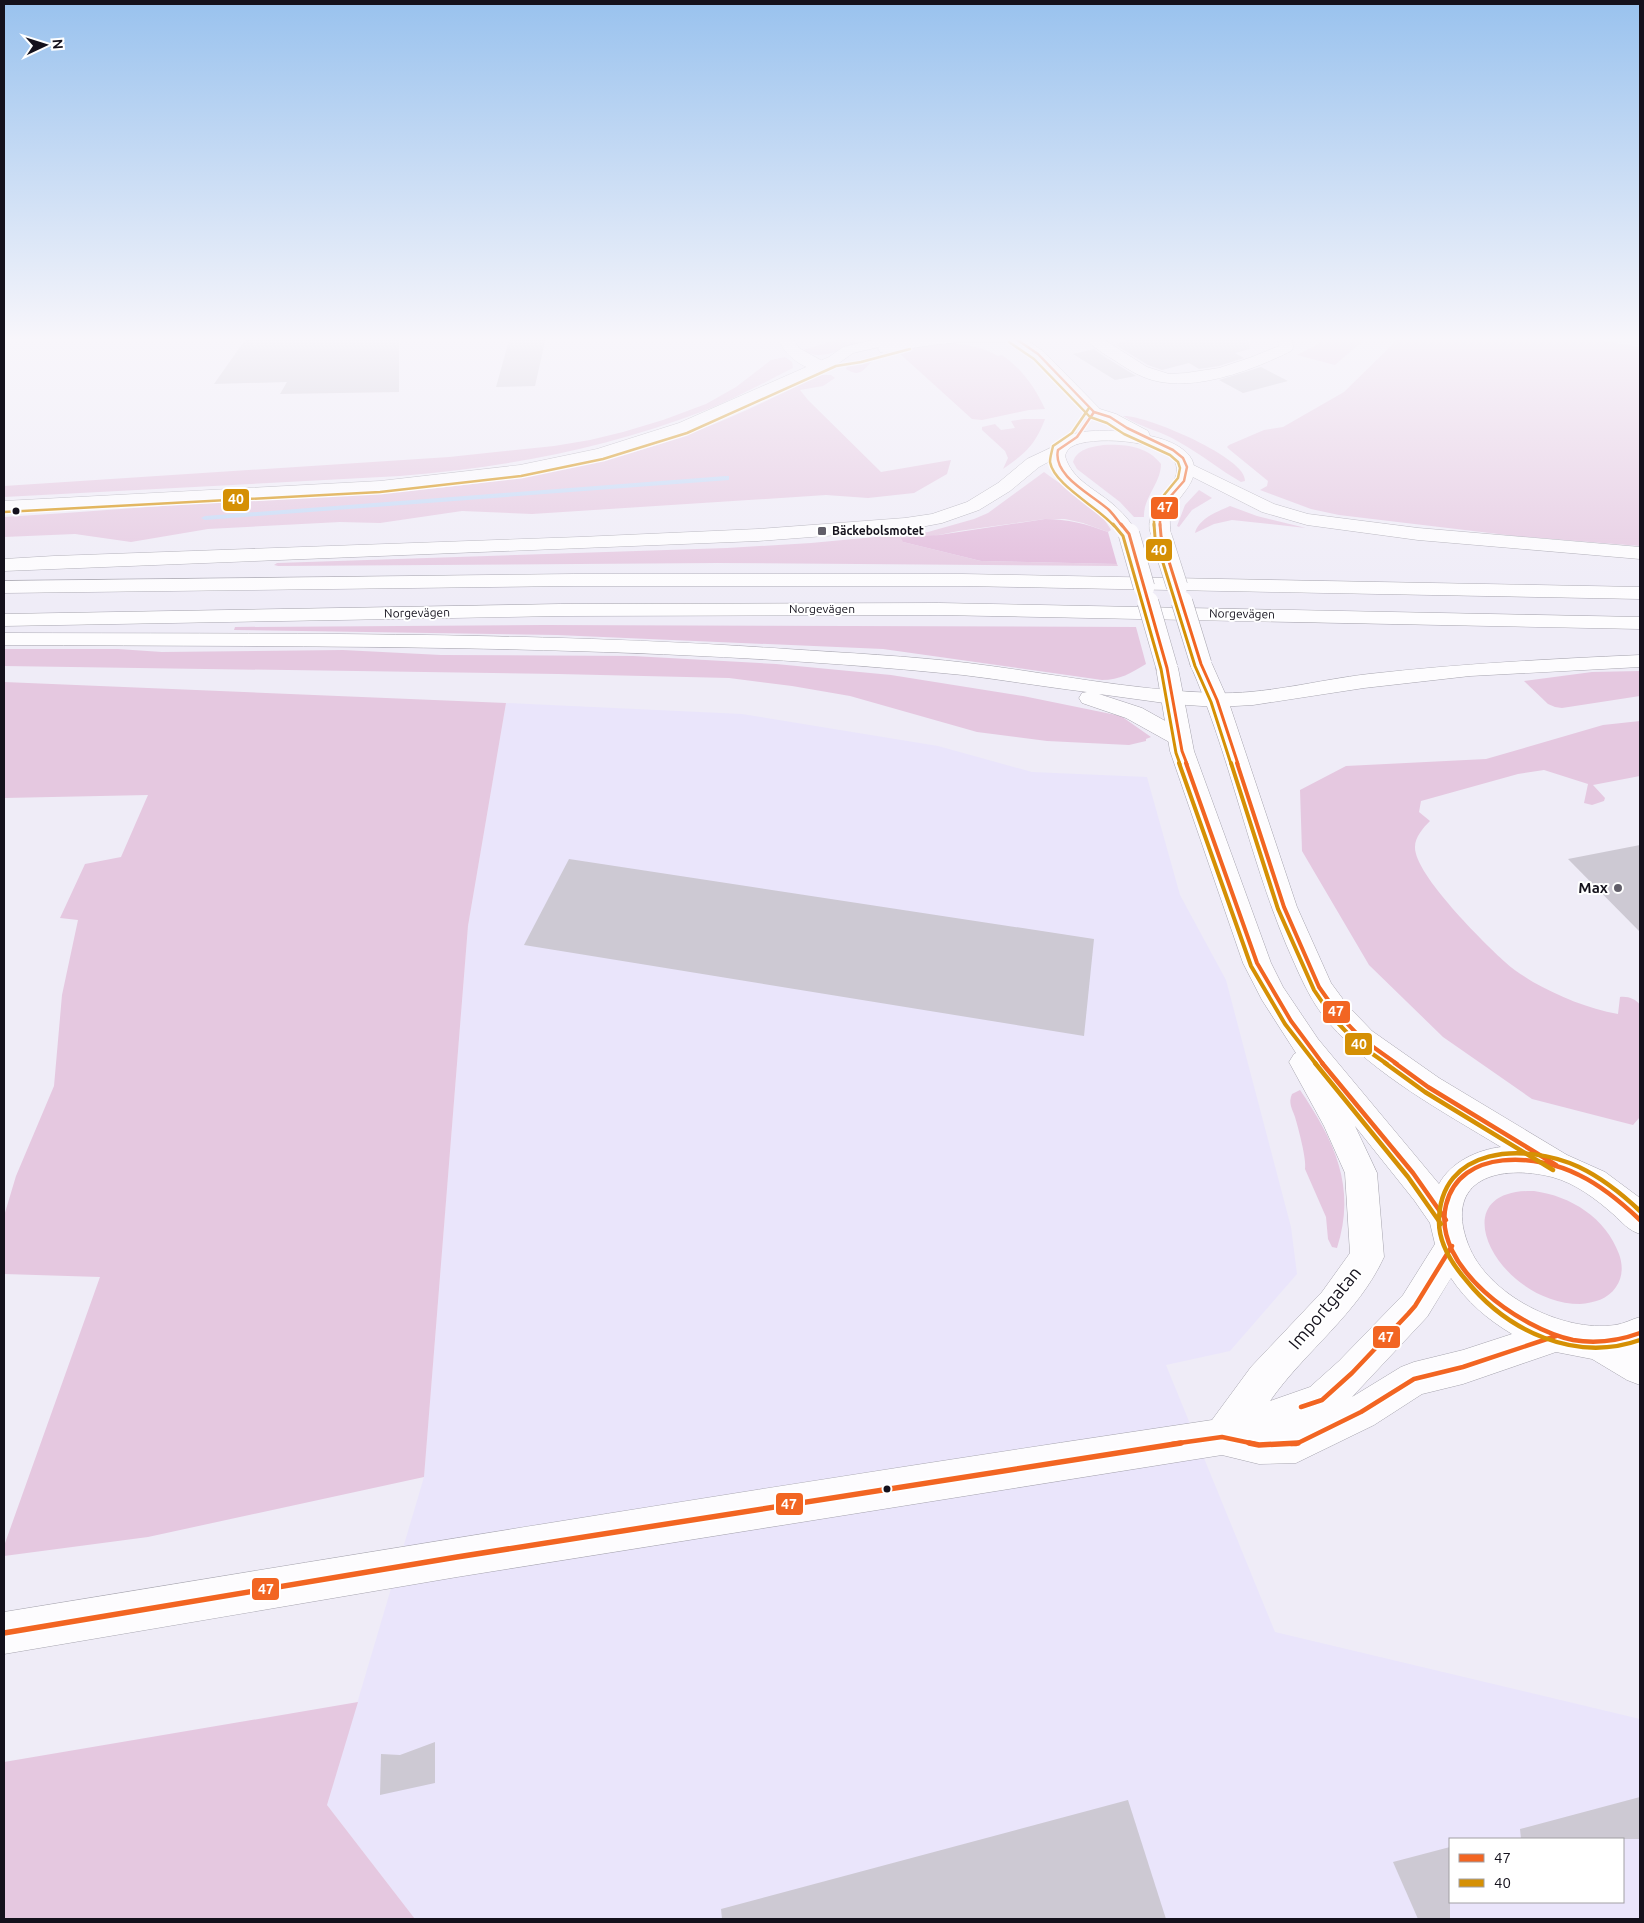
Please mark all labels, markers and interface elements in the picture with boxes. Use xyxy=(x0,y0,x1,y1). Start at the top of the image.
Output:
north arrow xyxy=(20,20,70,70)
text: N xyxy=(50,38,66,50)
line badge: 40 xyxy=(222,488,250,512)
text: 40 xyxy=(228,491,244,507)
line badge: 47 xyxy=(1150,496,1179,520)
text: 47 xyxy=(1157,499,1173,515)
unlabelled marker xyxy=(11,506,21,516)
place label: Bäckebolsmotet xyxy=(832,524,924,537)
marker: Bäckebolsmotet xyxy=(816,525,828,537)
line badge: 40 xyxy=(1145,538,1173,562)
text: 40 xyxy=(1151,542,1167,558)
street label: Norgevägen xyxy=(789,602,855,615)
street label: Norgevägen xyxy=(384,605,450,620)
street label: Norgevägen xyxy=(1209,606,1275,621)
place label: Max xyxy=(1578,879,1608,896)
marker: Max xyxy=(1612,882,1624,894)
line badge: 47 xyxy=(1322,1000,1351,1024)
text: 47 xyxy=(1328,1003,1344,1019)
line badge: 40 xyxy=(1344,1032,1373,1056)
text: 40 xyxy=(1351,1036,1367,1052)
street label: Importgatan xyxy=(1284,1262,1364,1353)
line badge: 47 xyxy=(1372,1325,1401,1349)
text: 47 xyxy=(1378,1329,1394,1345)
unlabelled marker xyxy=(882,1484,892,1494)
line badge: 47 xyxy=(775,1492,804,1516)
text: 47 xyxy=(781,1496,797,1512)
line badge: 47 xyxy=(251,1577,280,1601)
text: 47 xyxy=(258,1581,274,1597)
legend xyxy=(1449,1838,1624,1903)
text: 47 xyxy=(1494,1849,1511,1866)
text: 40 xyxy=(1494,1874,1511,1891)

